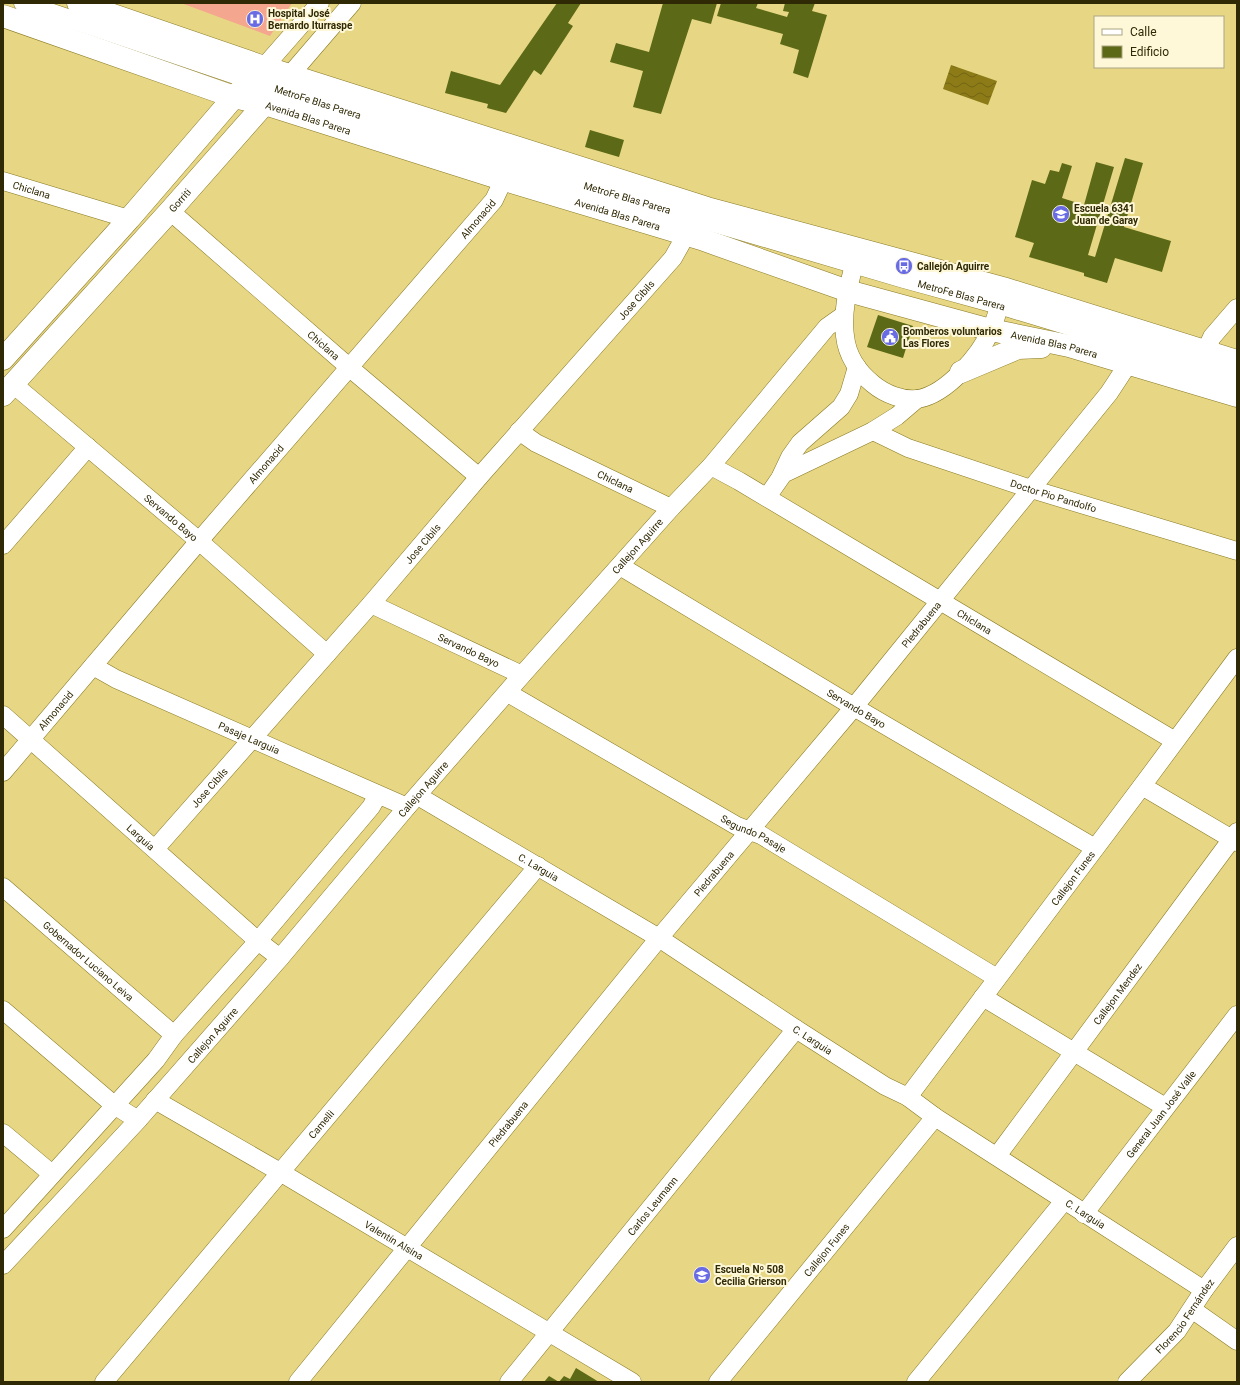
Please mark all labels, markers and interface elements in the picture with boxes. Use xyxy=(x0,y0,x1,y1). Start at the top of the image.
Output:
place label: Hospital José Bernardo Iturraspe xyxy=(268,8,353,31)
hospital icon: Hospital José Bernardo Iturraspe xyxy=(245,9,265,29)
legend xyxy=(1094,16,1224,68)
text: Calle xyxy=(1130,25,1157,39)
text: Edificio xyxy=(1130,45,1169,59)
street label: MetroFe Blas Parera xyxy=(273,83,362,121)
street label: Avenida Blas Parera xyxy=(264,100,352,137)
street label: Chiclana xyxy=(12,179,52,201)
street label: MetroFe Blas Parera xyxy=(582,180,672,216)
street label: Gorriti xyxy=(167,187,193,214)
street label: Avenida Blas Parera xyxy=(573,196,662,232)
street label: Almonacid xyxy=(458,197,498,241)
place label: Escuela 6341 Juan de Garay xyxy=(1074,203,1139,226)
school or university icon: Escuela 6341 Juan de Garay xyxy=(1051,204,1071,224)
bus stop icon: Callejón Aguirre xyxy=(894,256,914,276)
place label: Callejón Aguirre xyxy=(917,261,990,272)
street label: Jose Cibils xyxy=(616,278,657,322)
street label: MetroFe Blas Parera xyxy=(916,278,1006,313)
place label: Bomberos voluntarios Las Flores xyxy=(903,326,1002,349)
public building icon: Bomberos voluntarios Las Flores xyxy=(880,327,900,347)
street label: Chiclana xyxy=(305,329,342,362)
street label: Avenida Blas Parera xyxy=(1010,329,1099,360)
street label: Almonacid xyxy=(246,442,286,486)
street label: Chiclana xyxy=(595,468,635,495)
street label: Doctor Pio Pandolfo xyxy=(1009,478,1098,514)
street label: Servando Bayo xyxy=(142,492,200,544)
street label: Callejon Aguirre xyxy=(610,516,665,576)
street label: Jose Cibils xyxy=(403,522,443,566)
street label: Piedrabuena xyxy=(900,600,943,650)
street label: Chiclana xyxy=(955,607,994,636)
street label: Servando Bayo xyxy=(436,631,501,670)
street label: Servando Bayo xyxy=(825,687,888,730)
street label: Almonacid xyxy=(36,689,75,732)
street label: Pasaje Larguia xyxy=(217,720,281,756)
street label: Callejon Aguirre xyxy=(396,759,451,819)
street label: Jose Cibils xyxy=(189,766,230,810)
street label: Segundo Pasaje xyxy=(719,813,788,855)
street label: Larguia xyxy=(124,822,156,853)
street label: Piedrabuena xyxy=(692,849,736,898)
street label: Callejon Funes xyxy=(1049,849,1097,908)
street label: C. Larguia xyxy=(516,851,560,884)
street label: Gobernador Luciano Leiva xyxy=(41,919,136,1003)
street label: Callejon Mendez xyxy=(1091,961,1144,1027)
street label: Callejon Aguirre xyxy=(185,1005,240,1066)
street label: C. Larguia xyxy=(791,1023,834,1057)
street label: General Juan José Valle xyxy=(1124,1069,1198,1160)
street label: Piedrabuena xyxy=(487,1099,530,1149)
street label: Camelli xyxy=(306,1108,336,1141)
street label: Carlos Leumann xyxy=(625,1175,680,1238)
street label: C. Larguia xyxy=(1063,1198,1107,1231)
street label: Valentín Alsina xyxy=(362,1219,425,1262)
street label: Callejon Funes xyxy=(802,1221,852,1279)
place label: Escuela Nº 508 Cecilia Grierson xyxy=(715,1264,787,1287)
school or university icon: Escuela Nº 508 Cecilia Grierson xyxy=(692,1265,712,1285)
street label: Florencio Fernández xyxy=(1153,1277,1216,1356)

